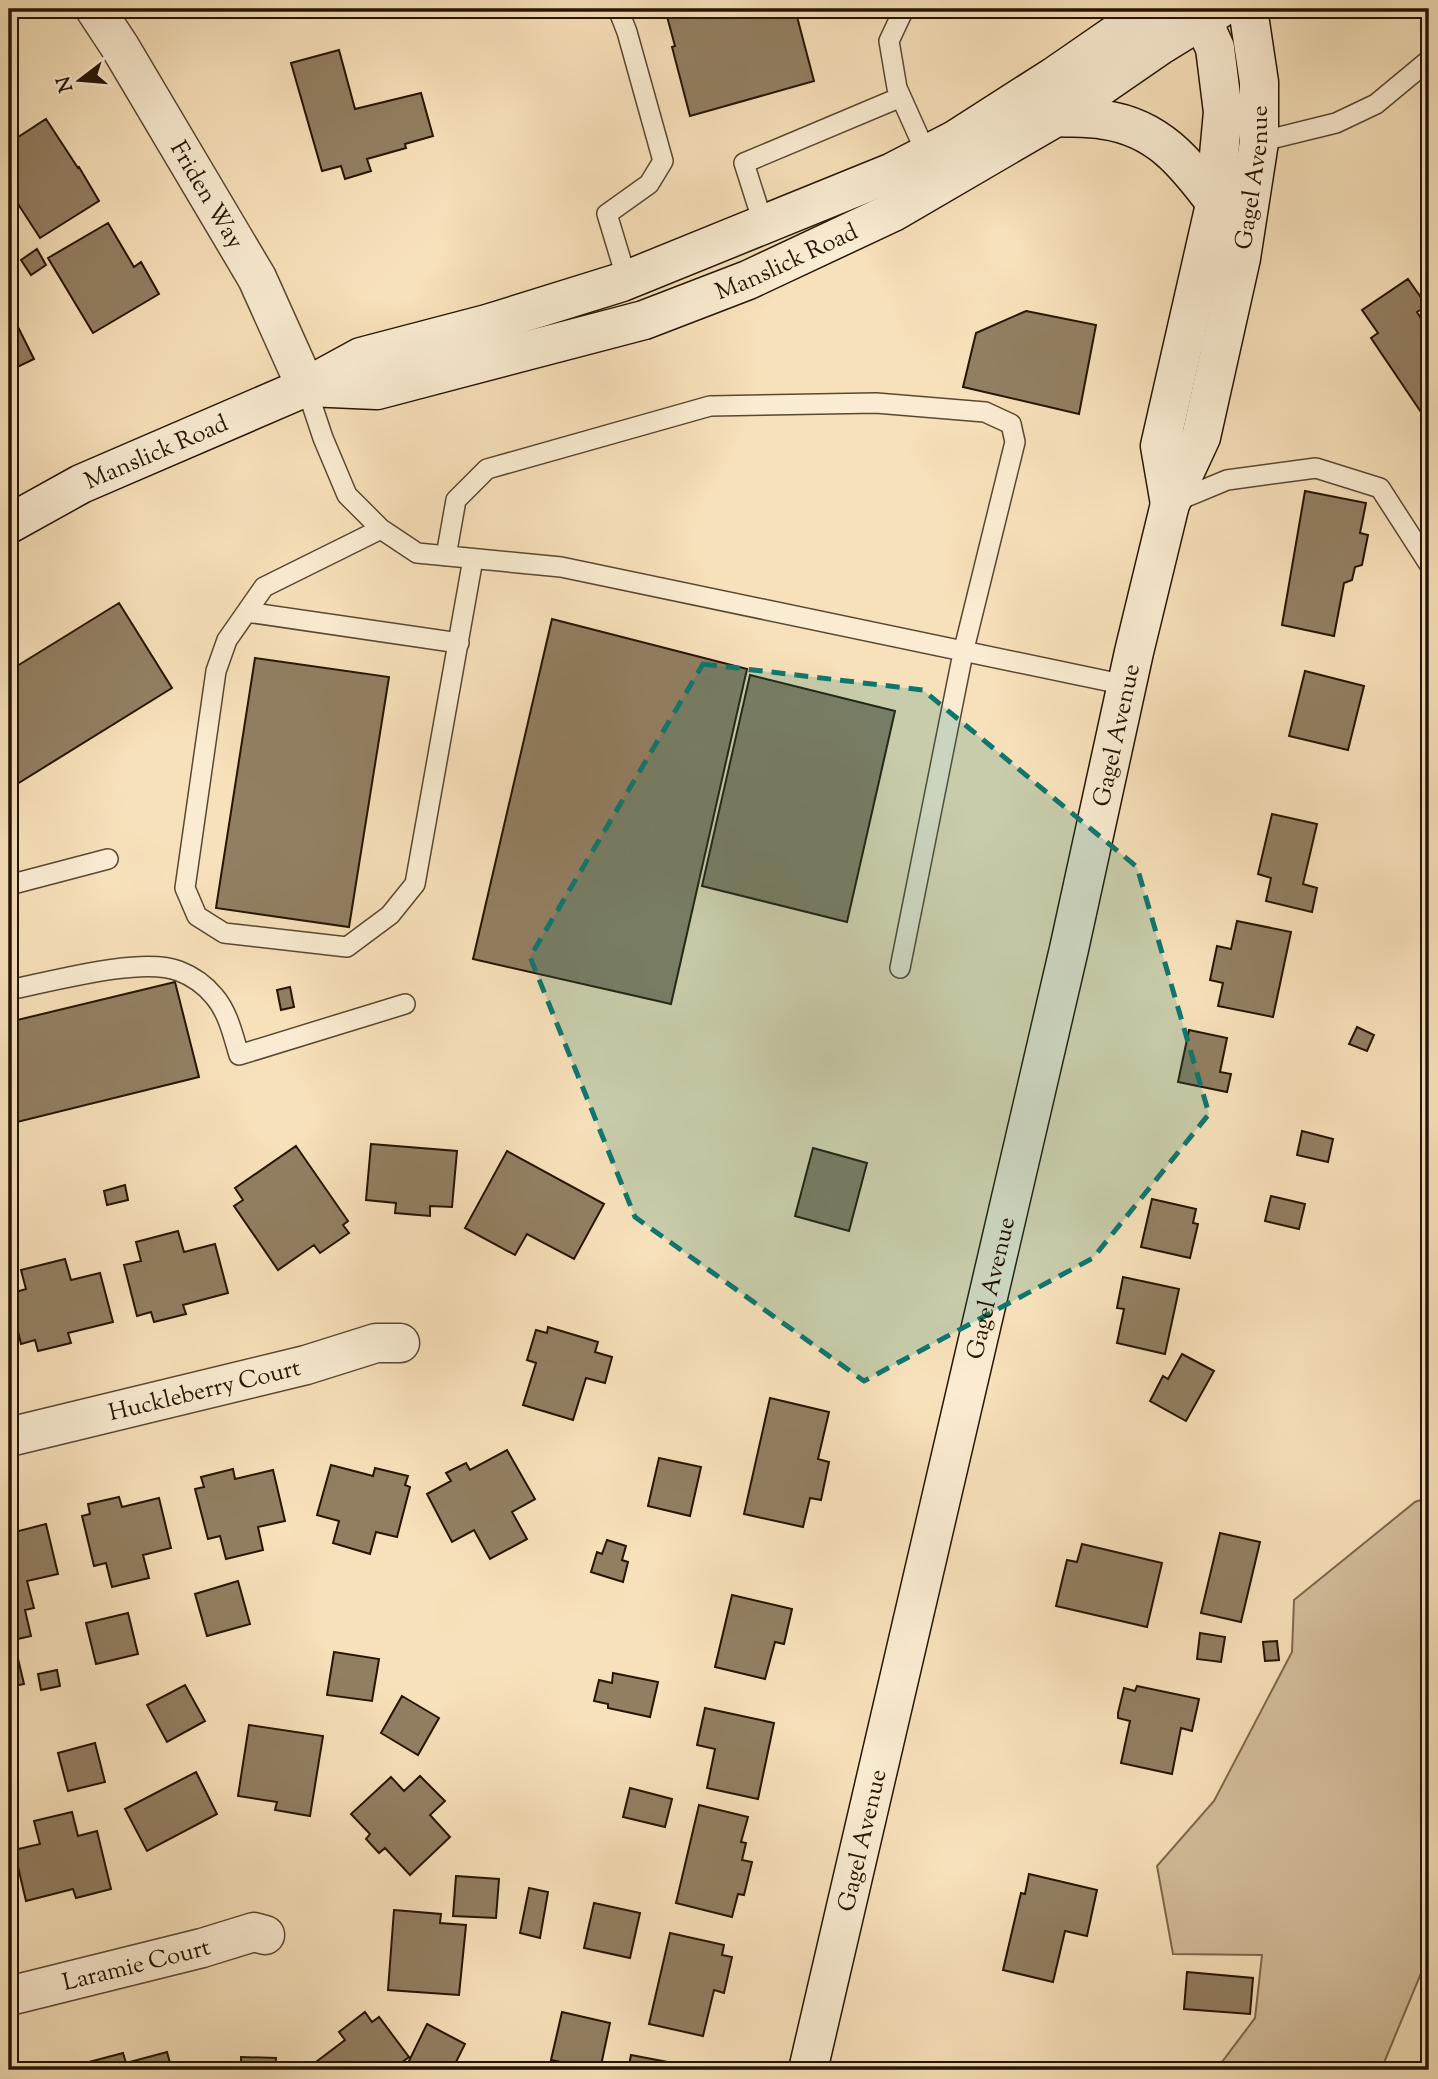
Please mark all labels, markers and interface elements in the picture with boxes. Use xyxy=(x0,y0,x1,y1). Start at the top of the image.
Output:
north arrow xyxy=(46,46,116,116)
text: N xyxy=(51,73,81,95)
street label: Gagel Avenue xyxy=(1228,105,1278,252)
street label: Friden Way xyxy=(160,135,251,256)
street label: Manslick Road xyxy=(711,216,864,310)
street label: Manslick Road xyxy=(80,407,234,499)
street label: Gagel Avenue xyxy=(1086,661,1150,810)
street label: Gagel Avenue xyxy=(959,1214,1025,1363)
street label: Huckleberry Court xyxy=(105,1352,304,1431)
street label: Gagel Avenue xyxy=(830,1766,896,1915)
street label: Laramie Court xyxy=(59,1931,215,2001)

